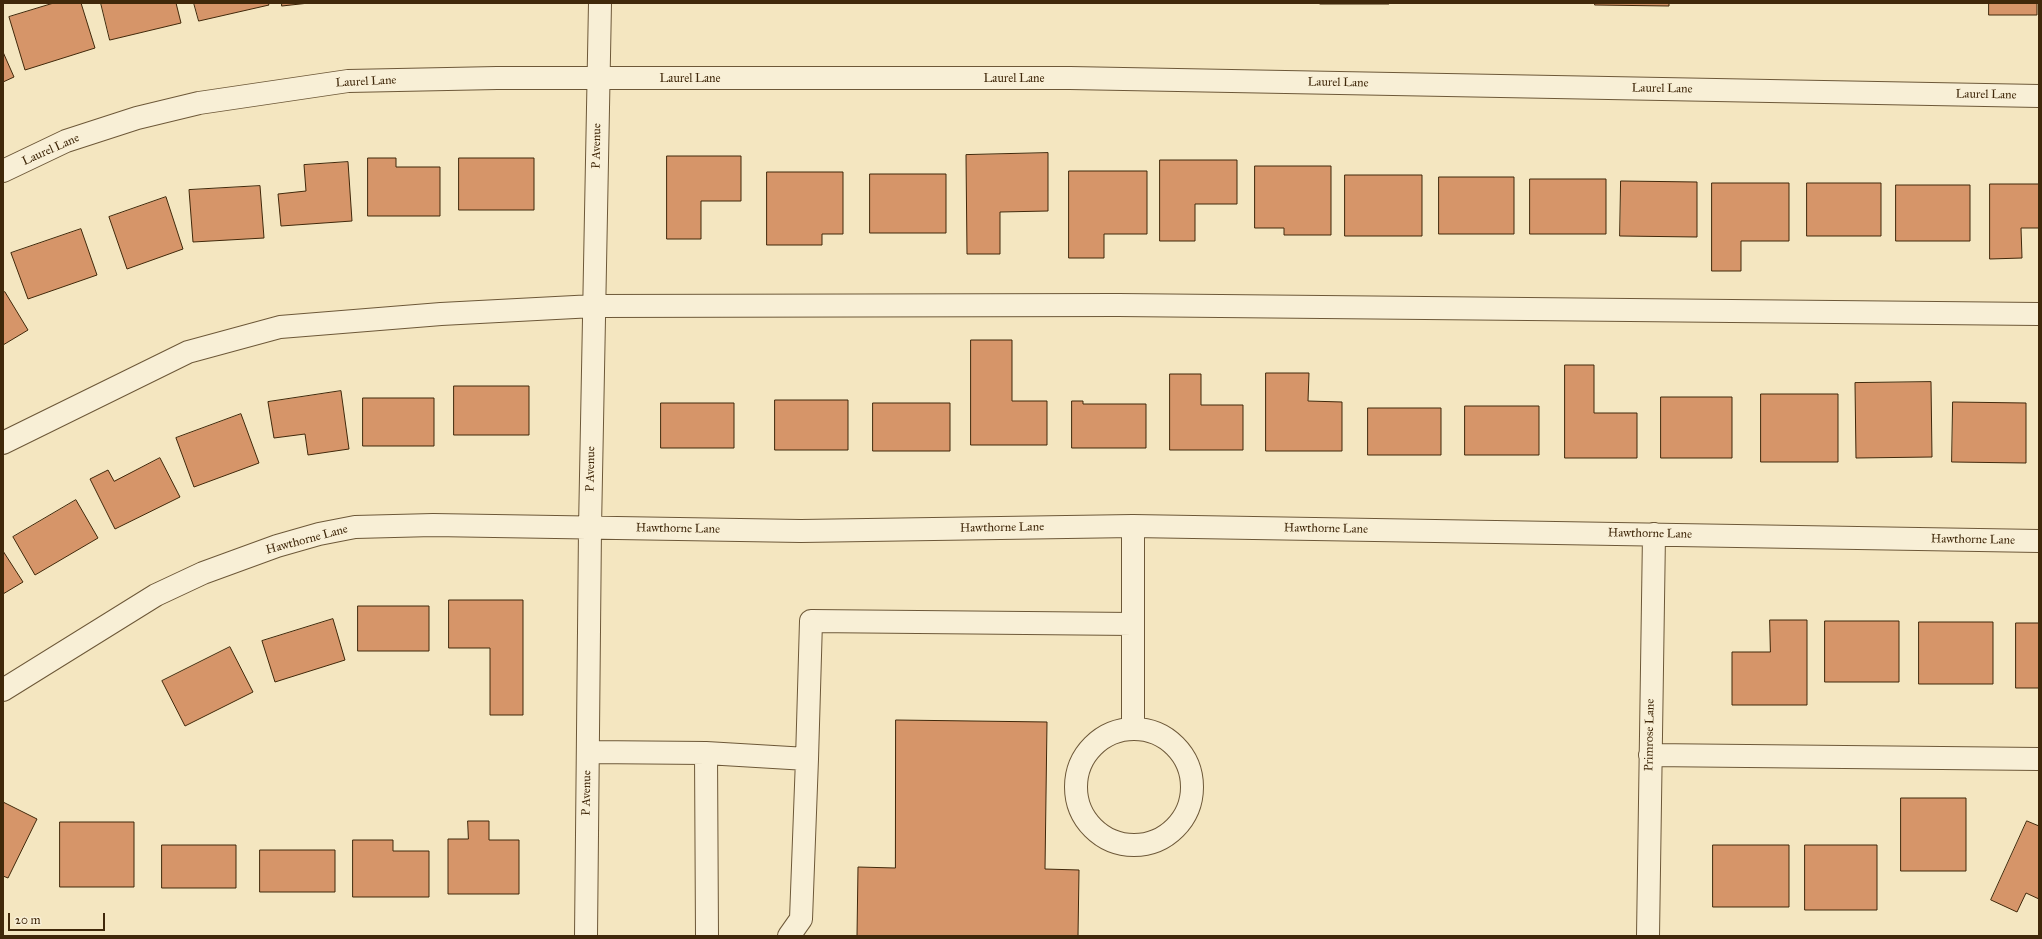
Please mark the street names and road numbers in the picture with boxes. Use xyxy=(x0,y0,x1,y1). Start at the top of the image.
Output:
street label: Laurel Lane xyxy=(660,72,720,86)
street label: Laurel Lane xyxy=(984,72,1044,86)
street label: Laurel Lane xyxy=(335,73,397,91)
street label: Laurel Lane xyxy=(1307,75,1369,91)
street label: Laurel Lane xyxy=(1631,81,1693,97)
street label: Laurel Lane xyxy=(1955,87,2017,103)
street label: P Avenue xyxy=(589,123,605,169)
street label: Laurel Lane xyxy=(20,131,82,169)
street label: P Avenue xyxy=(583,446,599,492)
street label: Hawthorne Lane xyxy=(960,520,1044,536)
street label: Hawthorne Lane xyxy=(636,521,720,537)
street label: Hawthorne Lane xyxy=(1284,521,1368,537)
street label: Hawthorne Lane xyxy=(264,522,350,558)
street label: Hawthorne Lane xyxy=(1608,526,1692,542)
street label: Hawthorne Lane xyxy=(1931,532,2015,548)
street label: Primrose Lane xyxy=(1642,699,1658,771)
street label: P Avenue xyxy=(579,770,595,816)

